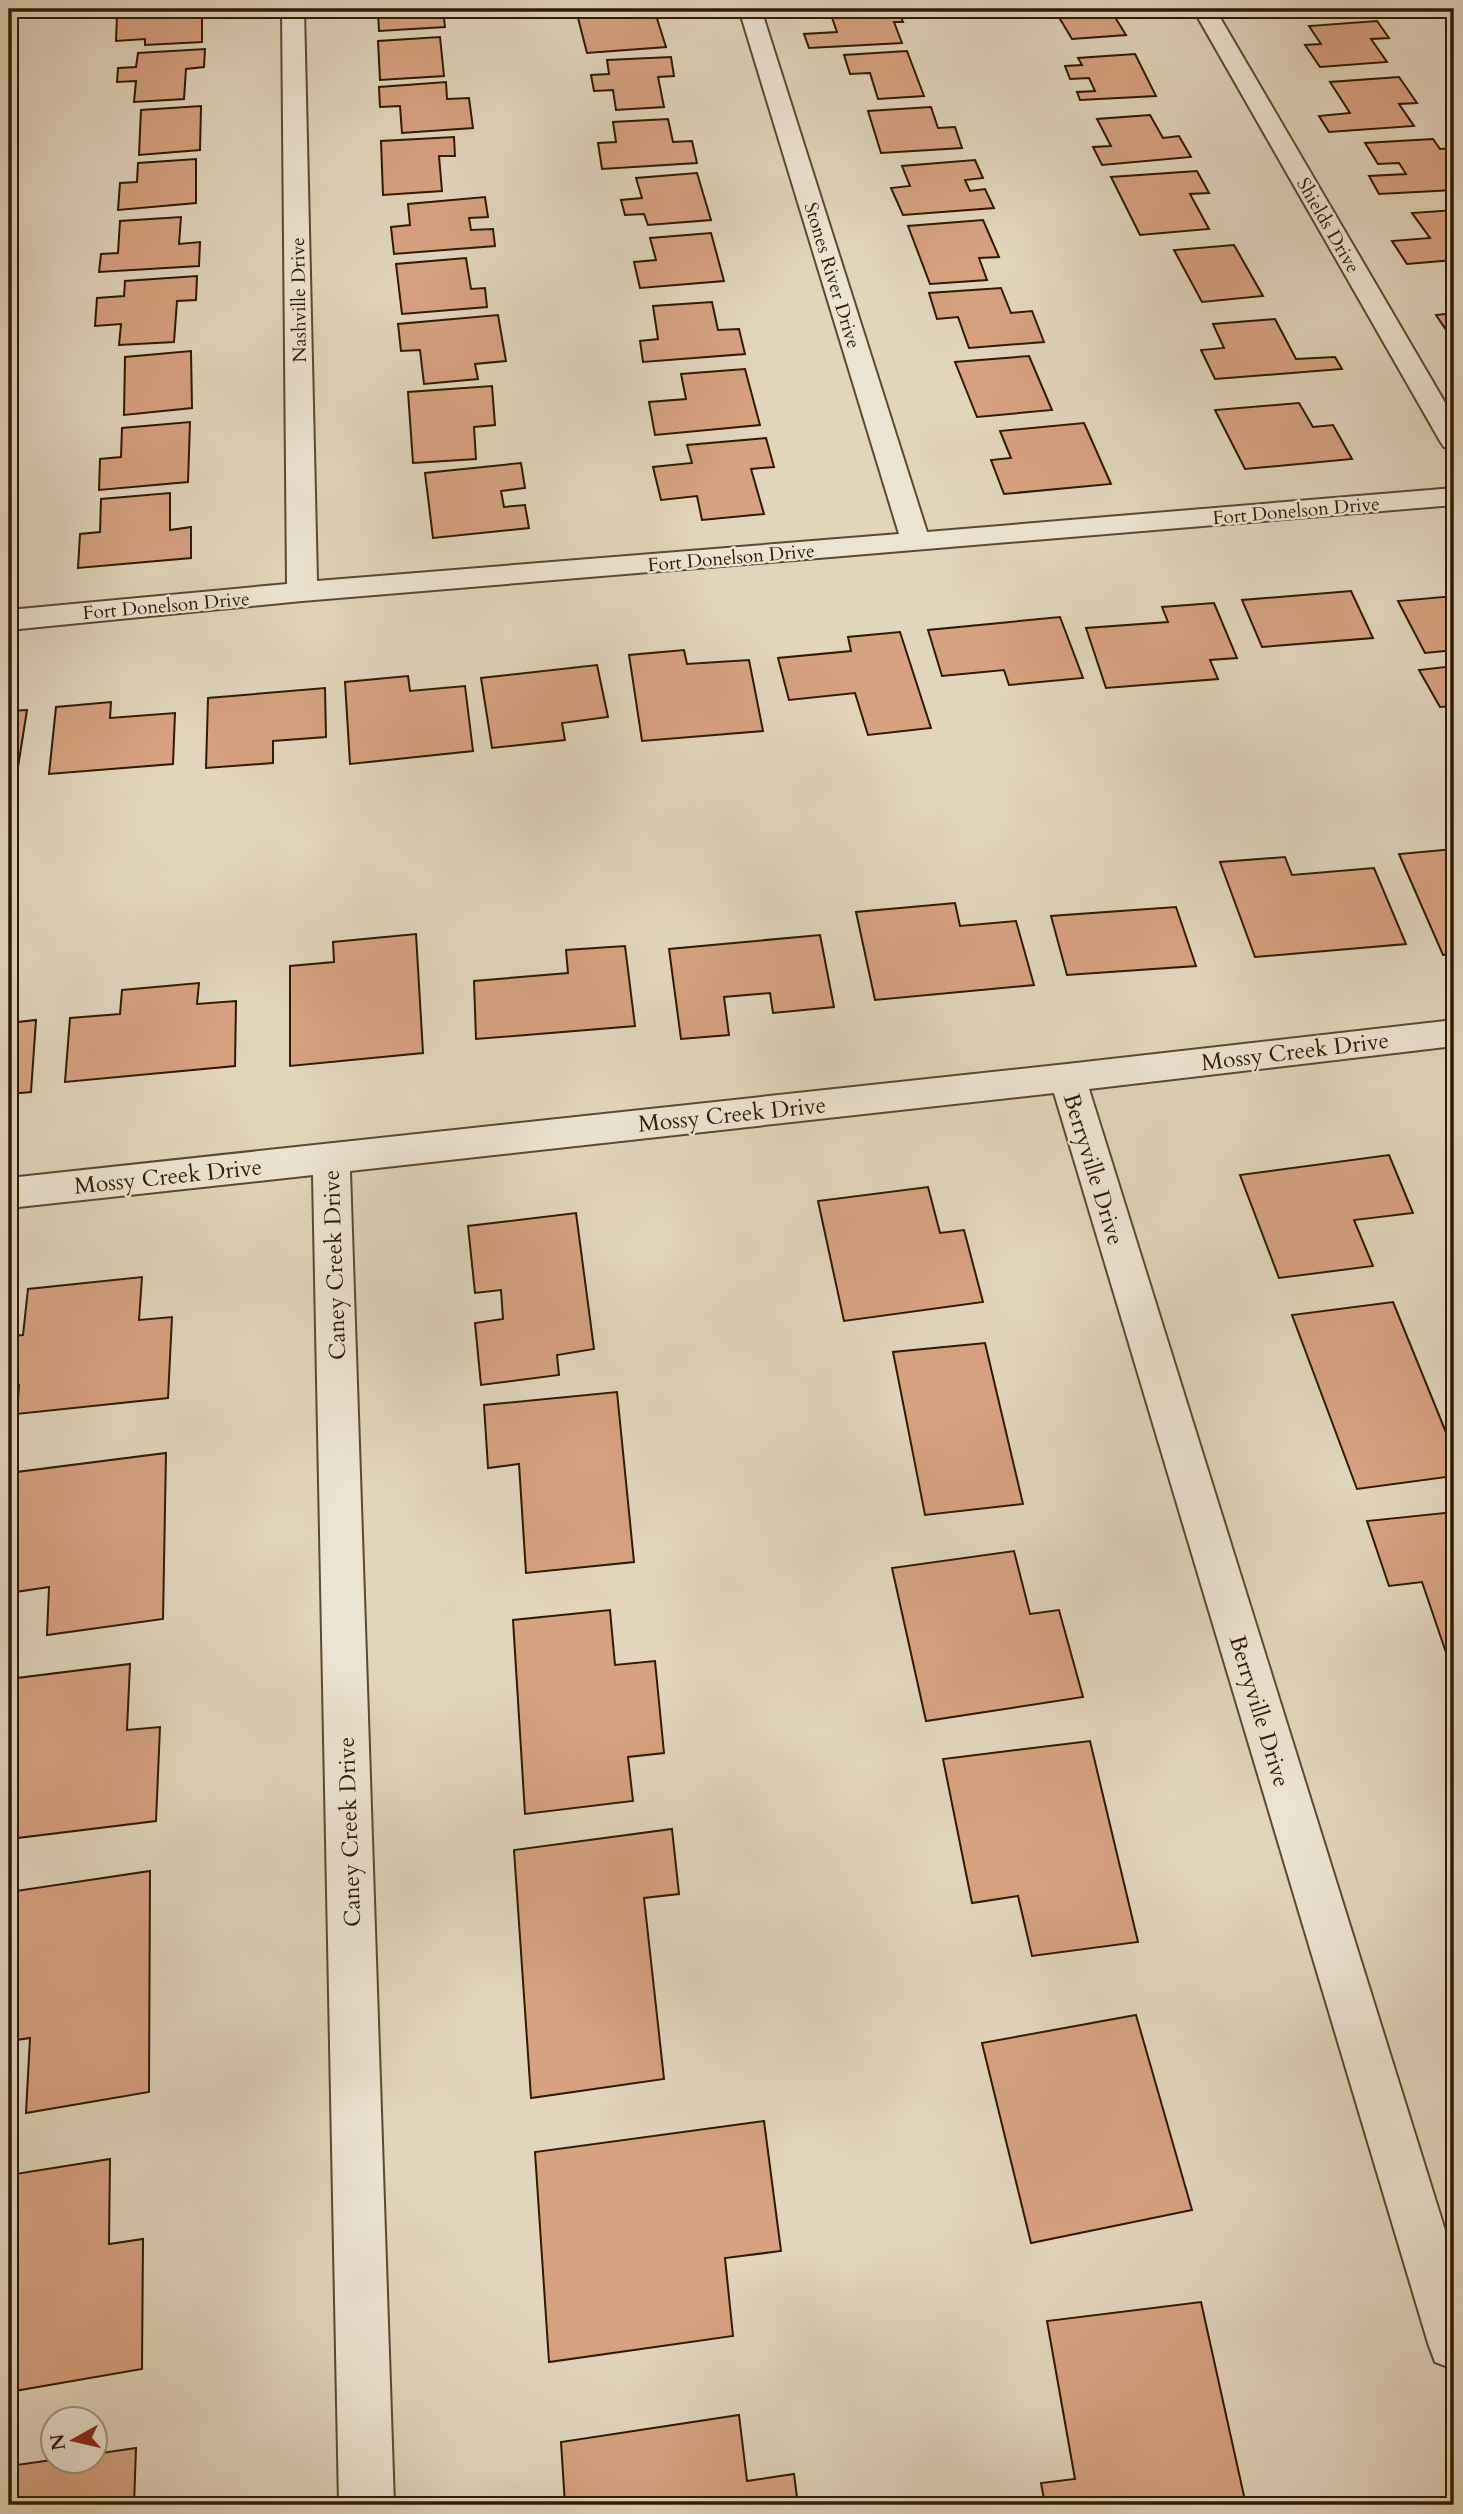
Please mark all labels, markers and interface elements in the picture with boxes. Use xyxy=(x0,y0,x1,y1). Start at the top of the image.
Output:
street label: Shields Drive xyxy=(1290,173,1366,278)
street label: Stones River Drive xyxy=(797,199,867,351)
street label: Nashville Drive xyxy=(285,237,313,363)
street label: Fort Donelson Drive xyxy=(1211,491,1381,531)
street label: Fort Donelson Drive xyxy=(646,538,816,578)
street label: Fort Donelson Drive xyxy=(81,586,251,626)
street label: Mossy Creek Drive xyxy=(1199,1025,1391,1078)
street label: Mossy Creek Drive xyxy=(637,1089,828,1140)
street label: Berryville Drive xyxy=(1056,1090,1131,1249)
street label: Mossy Creek Drive xyxy=(73,1151,264,1202)
street label: Caney Creek Drive xyxy=(316,1169,353,1361)
street label: Berryville Drive xyxy=(1222,1632,1297,1791)
street label: Caney Creek Drive xyxy=(331,1736,368,1928)
north arrow xyxy=(38,2406,108,2476)
text: N xyxy=(44,2432,72,2452)

